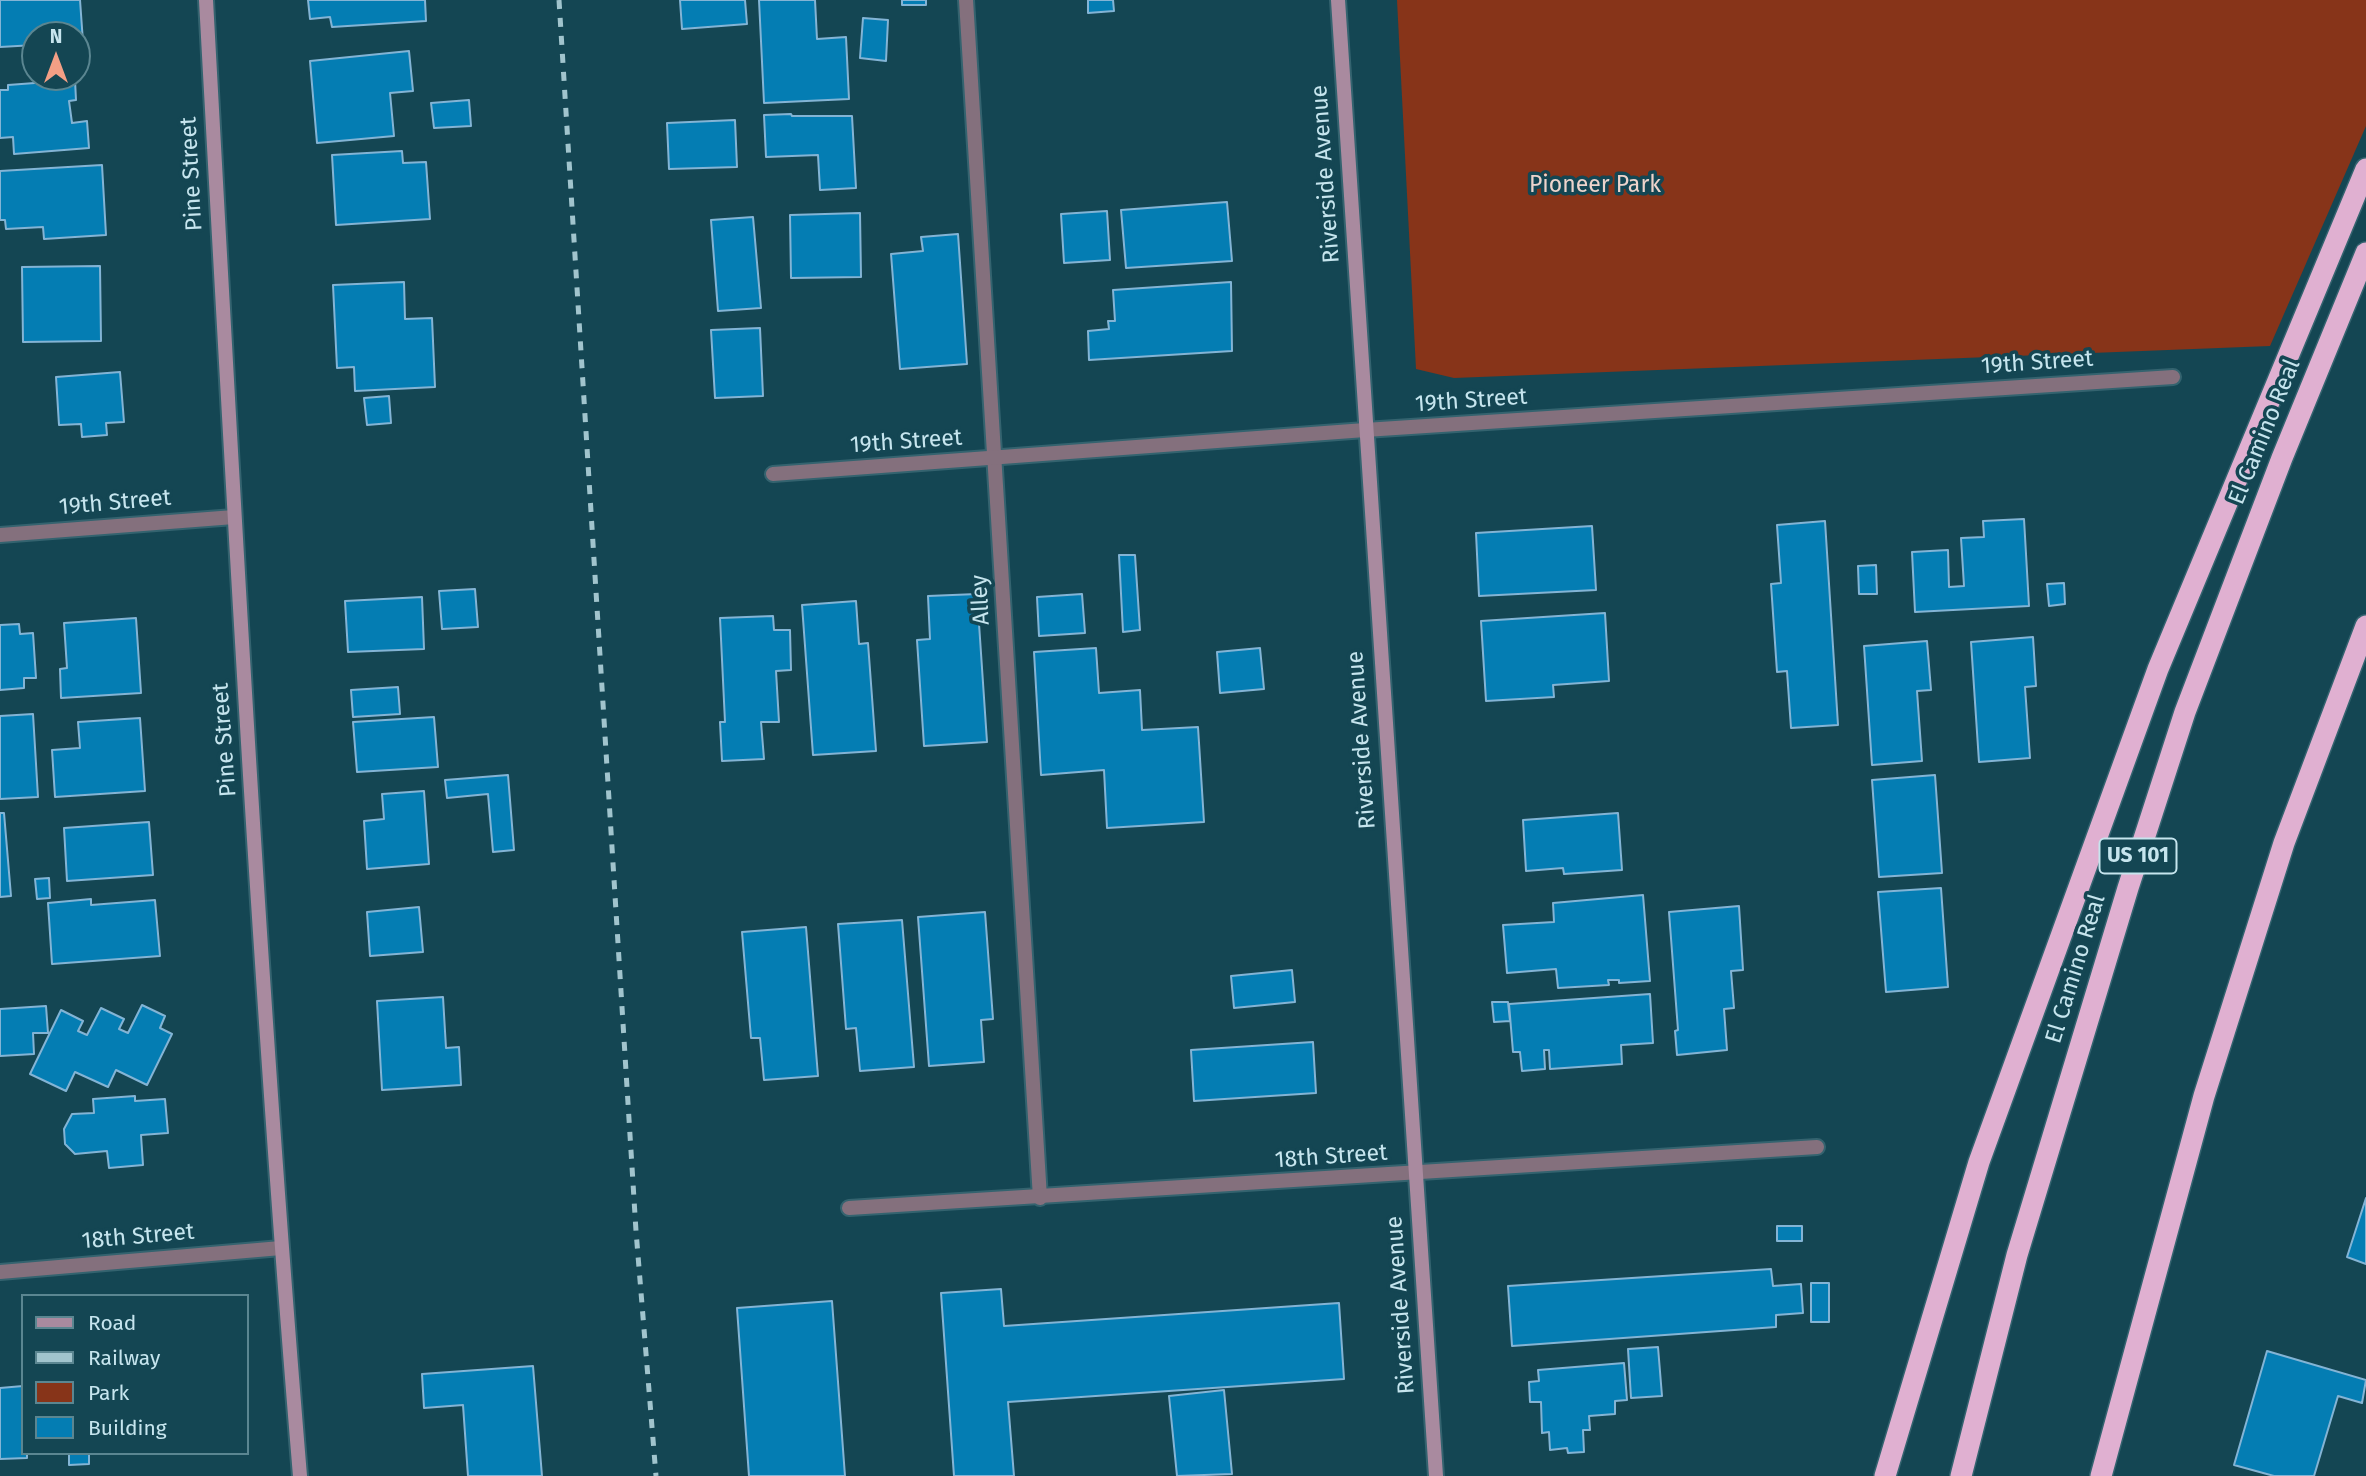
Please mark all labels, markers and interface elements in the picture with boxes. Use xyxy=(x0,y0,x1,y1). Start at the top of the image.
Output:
north arrow xyxy=(21,21,91,91)
text: N xyxy=(50,25,62,48)
street label: Riverside Avenue xyxy=(1306,84,1346,264)
street label: Pine Street xyxy=(175,116,209,232)
park label: Pioneer Park xyxy=(1529,172,1661,200)
street label: 19th Street xyxy=(1980,345,2094,381)
street label: El Camino Real xyxy=(2223,355,2307,509)
street label: 19th Street xyxy=(1414,383,1528,419)
street label: 19th Street xyxy=(849,424,963,460)
street label: 19th Street xyxy=(58,484,172,522)
street label: Alley xyxy=(966,574,996,626)
street label: Riverside Avenue xyxy=(1342,650,1382,830)
street label: Pine Street xyxy=(207,682,243,798)
road number: US 101 xyxy=(2100,838,2176,874)
street label: El Camino Real xyxy=(2040,891,2112,1047)
street label: 18th Street xyxy=(1274,1139,1388,1175)
street label: Riverside Avenue xyxy=(1381,1215,1421,1395)
street label: 18th Street xyxy=(81,1218,195,1256)
legend xyxy=(21,1294,248,1455)
text: Road xyxy=(88,1310,136,1336)
text: Railway xyxy=(88,1345,160,1371)
text: Park xyxy=(88,1380,129,1406)
text: Building xyxy=(88,1415,167,1441)

